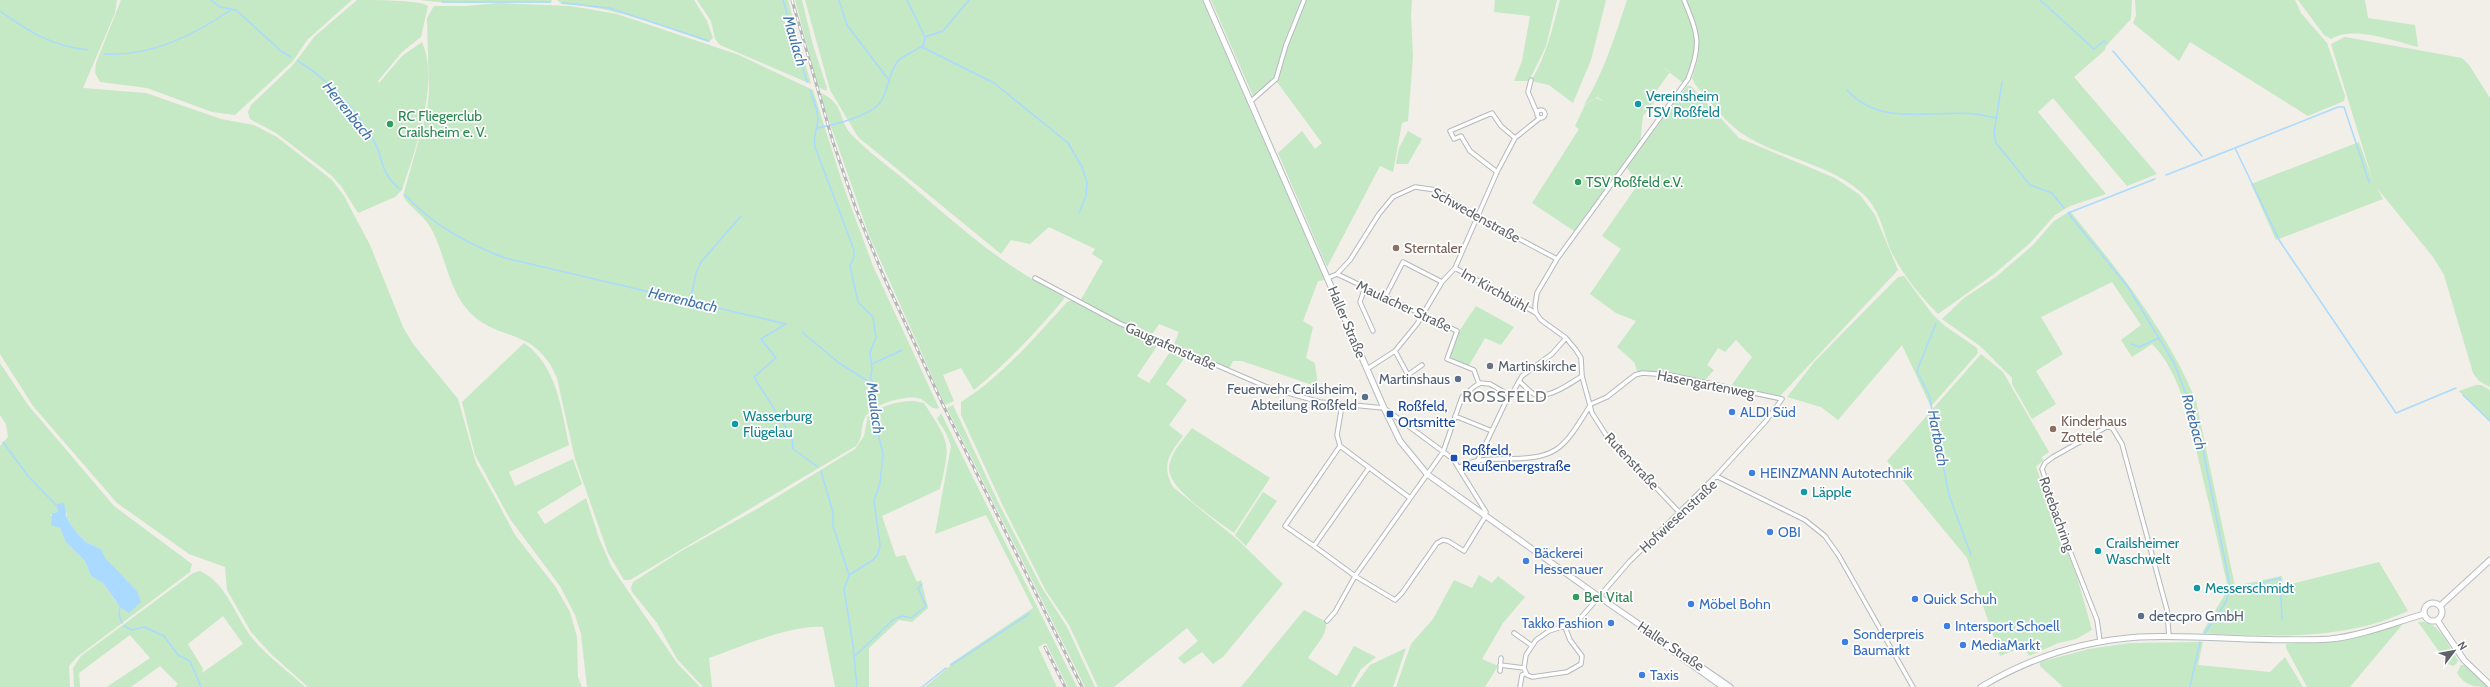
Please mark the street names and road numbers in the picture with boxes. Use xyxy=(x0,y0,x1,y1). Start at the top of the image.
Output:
street label: Schwedenstraße xyxy=(1428,183,1524,247)
street label: Im Kirchbühl xyxy=(1458,264,1532,316)
street label: Maulacher Straße xyxy=(1354,276,1454,336)
street label: Haller Straße xyxy=(1324,283,1370,361)
street label: Gaugrafenstraße xyxy=(1123,318,1219,374)
street label: Hasengartenweg xyxy=(1656,366,1757,402)
street label: Rutenstraße xyxy=(1601,429,1663,493)
street label: Rotebachring xyxy=(2035,474,2079,555)
street label: Hofwiesenstraße xyxy=(1635,475,1721,557)
street label: Haller Straße xyxy=(1634,617,1708,675)

